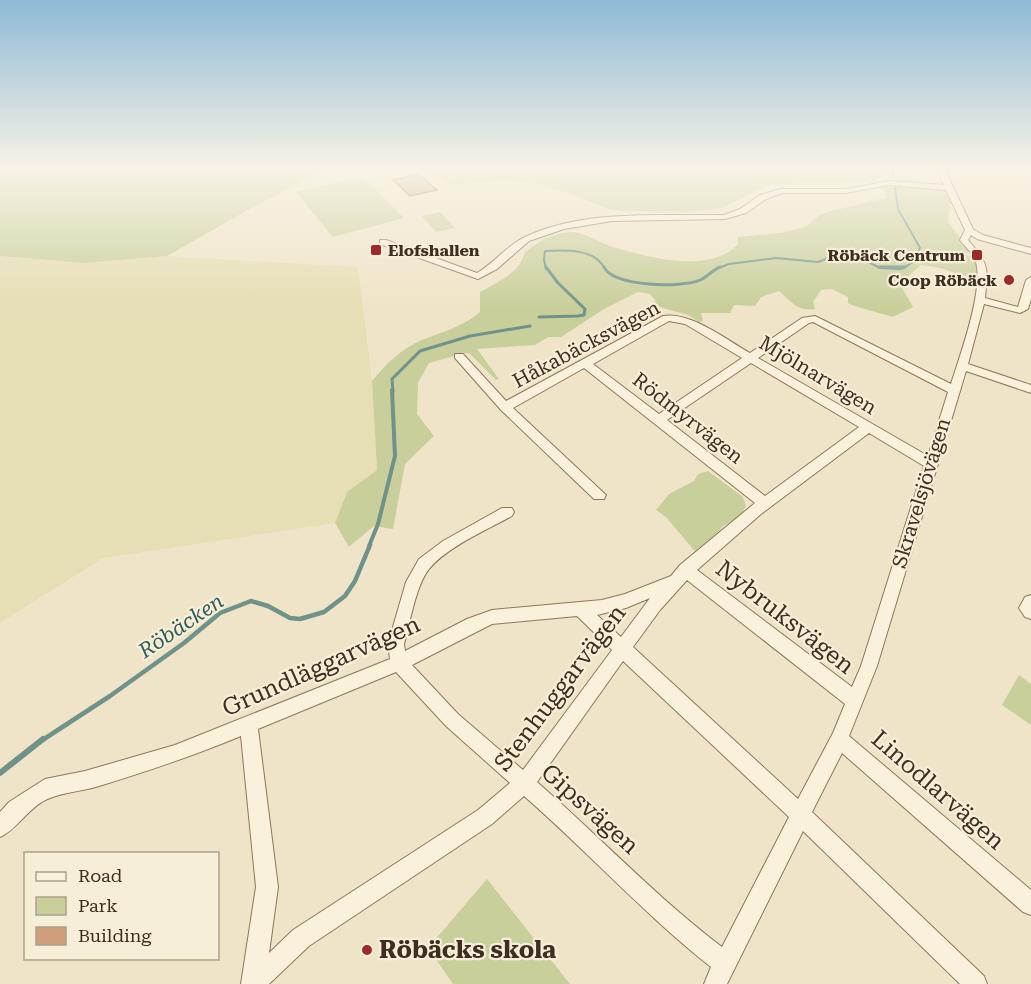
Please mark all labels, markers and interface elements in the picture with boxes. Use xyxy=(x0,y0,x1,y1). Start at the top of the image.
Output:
place label: Elofshallen xyxy=(388,241,480,260)
marker: Elofshallen xyxy=(369,243,383,257)
place label: Röbäck Centrum xyxy=(828,246,966,265)
marker: Röbäck Centrum xyxy=(970,248,984,262)
place label: Coop Röbäck xyxy=(888,271,997,290)
marker: Coop Röbäck xyxy=(1002,273,1016,287)
street label: Håkabäcksvägen xyxy=(508,295,664,393)
street label: Mjölnarvägen xyxy=(755,331,881,419)
street label: Rödmyrvägen xyxy=(628,367,748,469)
street label: Skravelsjövägen xyxy=(887,415,955,571)
street label: Nybruksvägen xyxy=(710,554,860,680)
water label: Röbäcken xyxy=(133,589,228,664)
street label: Stenhuggarvägen xyxy=(488,599,632,777)
street label: Grundläggarvägen xyxy=(218,610,424,722)
street label: Linodlarvägen xyxy=(866,725,1010,855)
street label: Gipsvägen xyxy=(536,758,644,860)
legend xyxy=(24,852,219,960)
text: Road xyxy=(78,865,123,886)
text: Park xyxy=(78,895,118,916)
text: Building xyxy=(78,925,152,946)
place label: Röbäcks skola xyxy=(379,936,556,964)
marker: Röbäcks skola xyxy=(360,943,374,957)

